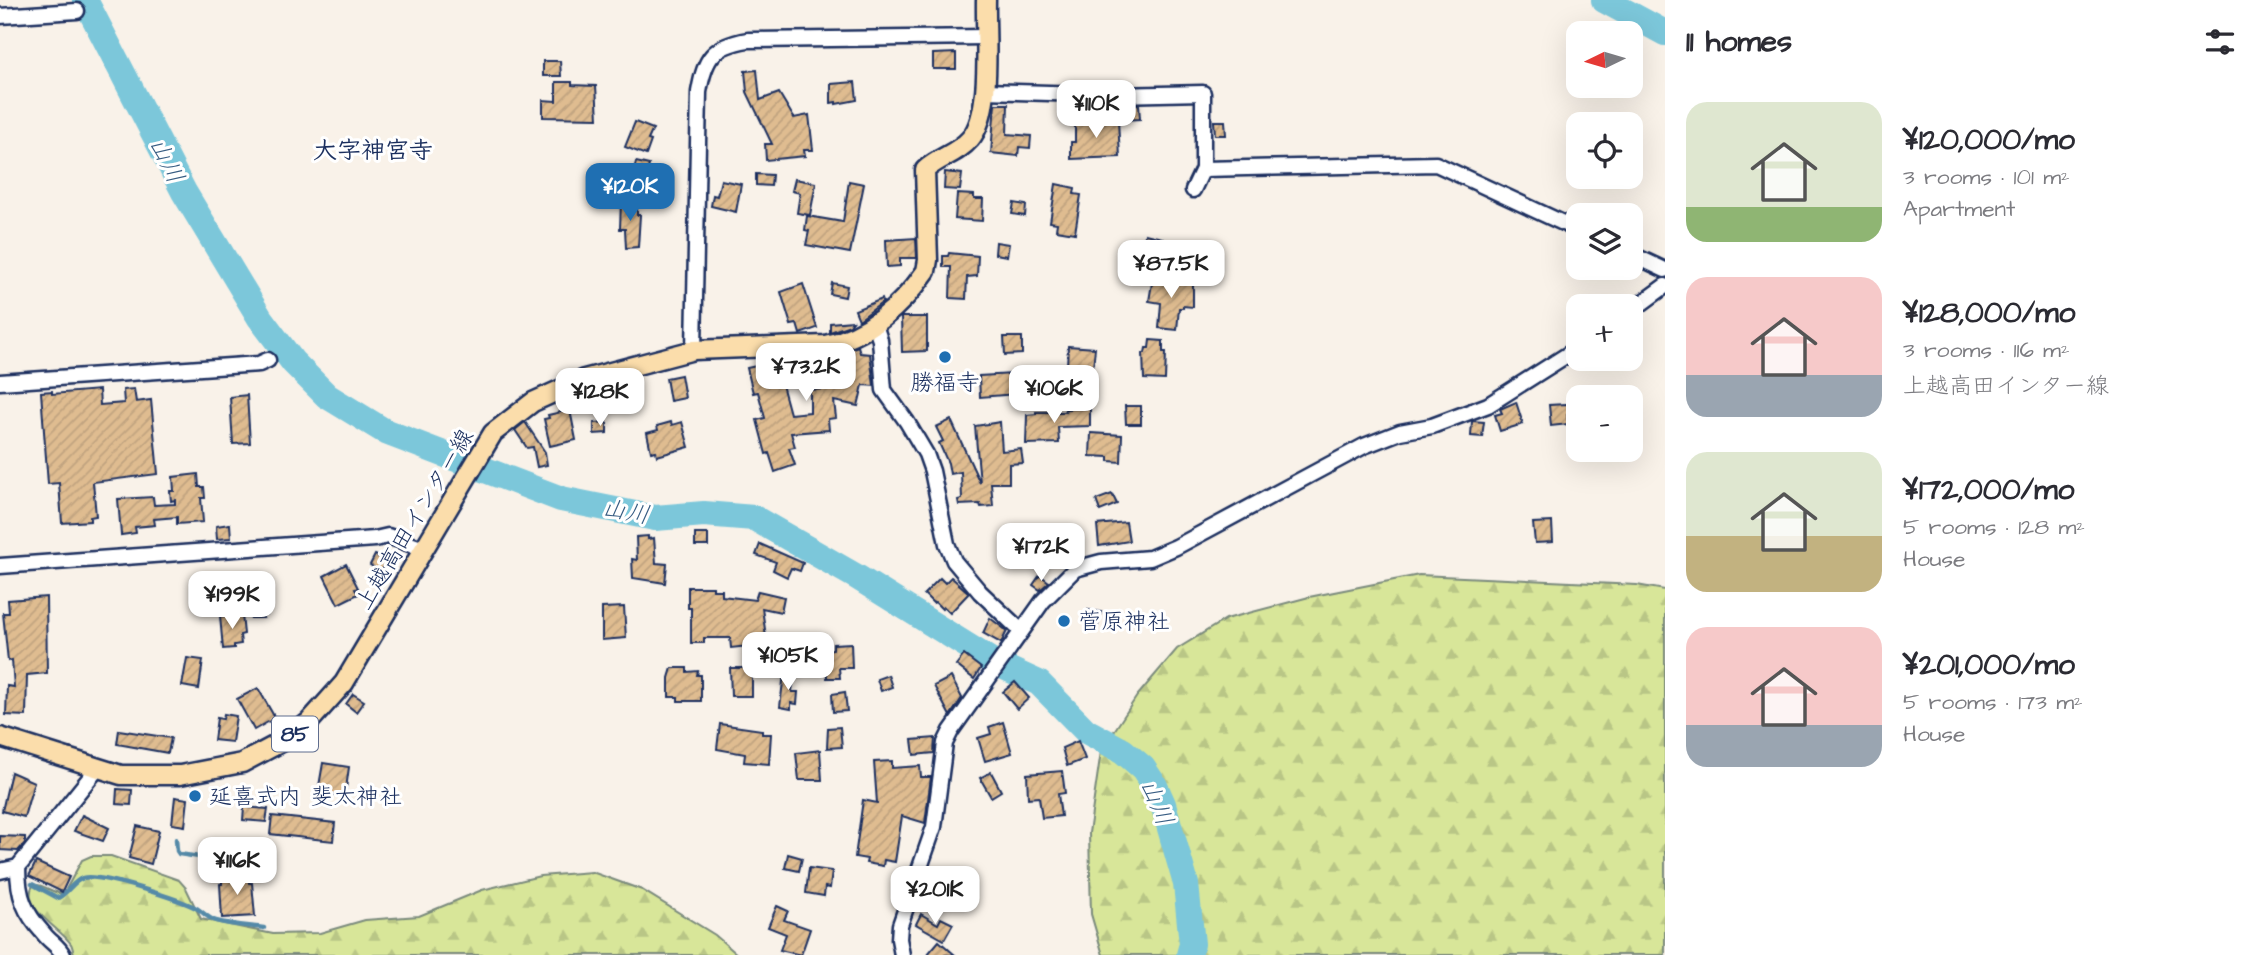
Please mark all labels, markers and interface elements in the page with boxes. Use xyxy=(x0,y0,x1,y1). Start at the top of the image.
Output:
north arrow xyxy=(1566,21,1643,98)
map controls xyxy=(1566,21,1643,462)
text: 11 homes xyxy=(1686,21,1792,63)
icon: filters xyxy=(2201,23,2239,61)
pin: ¥110K xyxy=(1047,80,1145,140)
text: ¥110K xyxy=(1073,87,1119,119)
button: locate xyxy=(1566,112,1643,189)
text: ¥120,000/mo xyxy=(1903,119,2075,161)
icon: home xyxy=(1742,130,1826,214)
water label: 山川 xyxy=(140,131,192,190)
district label: 大字神宮寺 xyxy=(313,134,433,168)
text: 3 rooms · 101 m² xyxy=(1903,161,2070,193)
pin: ¥120K xyxy=(581,164,679,223)
text: ¥120K xyxy=(602,170,658,202)
text: Apartment xyxy=(1903,193,2015,225)
button: layers xyxy=(1566,203,1643,280)
pin: ¥87.5K xyxy=(1114,240,1228,300)
text: ¥87.5K xyxy=(1134,247,1208,279)
text: ¥128,000/mo xyxy=(1903,292,2075,334)
button: + xyxy=(1566,294,1643,371)
icon: home xyxy=(1742,305,1826,389)
text: 3 rooms · 116 m² xyxy=(1903,334,2070,366)
pin: ¥73.2K xyxy=(749,344,863,403)
marker: 勝福寺 xyxy=(937,349,953,365)
text: ¥73.2K xyxy=(772,350,840,382)
pin: ¥106K xyxy=(1005,366,1103,425)
place label: 勝福寺 xyxy=(911,367,980,399)
pin: ¥128K xyxy=(551,368,649,428)
text: 上越高田インター線 xyxy=(1903,370,2109,402)
text: ¥106K xyxy=(1025,372,1083,404)
text: ¥128K xyxy=(571,375,629,407)
button: − xyxy=(1566,385,1643,462)
street label: 上越高田インター線 xyxy=(348,423,482,616)
text: ¥172,000/mo xyxy=(1903,469,2074,511)
icon: home xyxy=(1742,480,1826,564)
water label: 山川 xyxy=(599,491,652,533)
text: 5 rooms · 128 m² xyxy=(1903,511,2085,543)
pin: ¥172K xyxy=(992,524,1090,583)
text: ¥172K xyxy=(1013,530,1069,562)
text: House xyxy=(1903,543,1966,575)
pin: ¥199K xyxy=(183,572,281,631)
text: ¥199K xyxy=(204,578,260,610)
place label: 菅原神社 xyxy=(1078,606,1170,638)
marker: 菅原神社 xyxy=(1056,613,1072,629)
pin: ¥105K xyxy=(739,632,837,692)
text: ¥105K xyxy=(758,639,818,671)
text: ¥201,000/mo xyxy=(1903,644,2075,686)
icon: home xyxy=(1742,655,1826,739)
text: 5 rooms · 173 m² xyxy=(1903,686,2083,718)
road number: 85 xyxy=(272,716,318,752)
text: House xyxy=(1903,718,1966,750)
water label: 山川 xyxy=(1131,774,1181,831)
place label: 延喜式内 斐太神社 xyxy=(209,781,402,813)
marker: 延喜式内 斐太神社 xyxy=(187,788,203,804)
pin: ¥116K xyxy=(188,838,286,897)
text: ¥116K xyxy=(214,844,260,876)
pin: ¥201K xyxy=(886,866,984,926)
text: ¥201K xyxy=(907,873,963,905)

